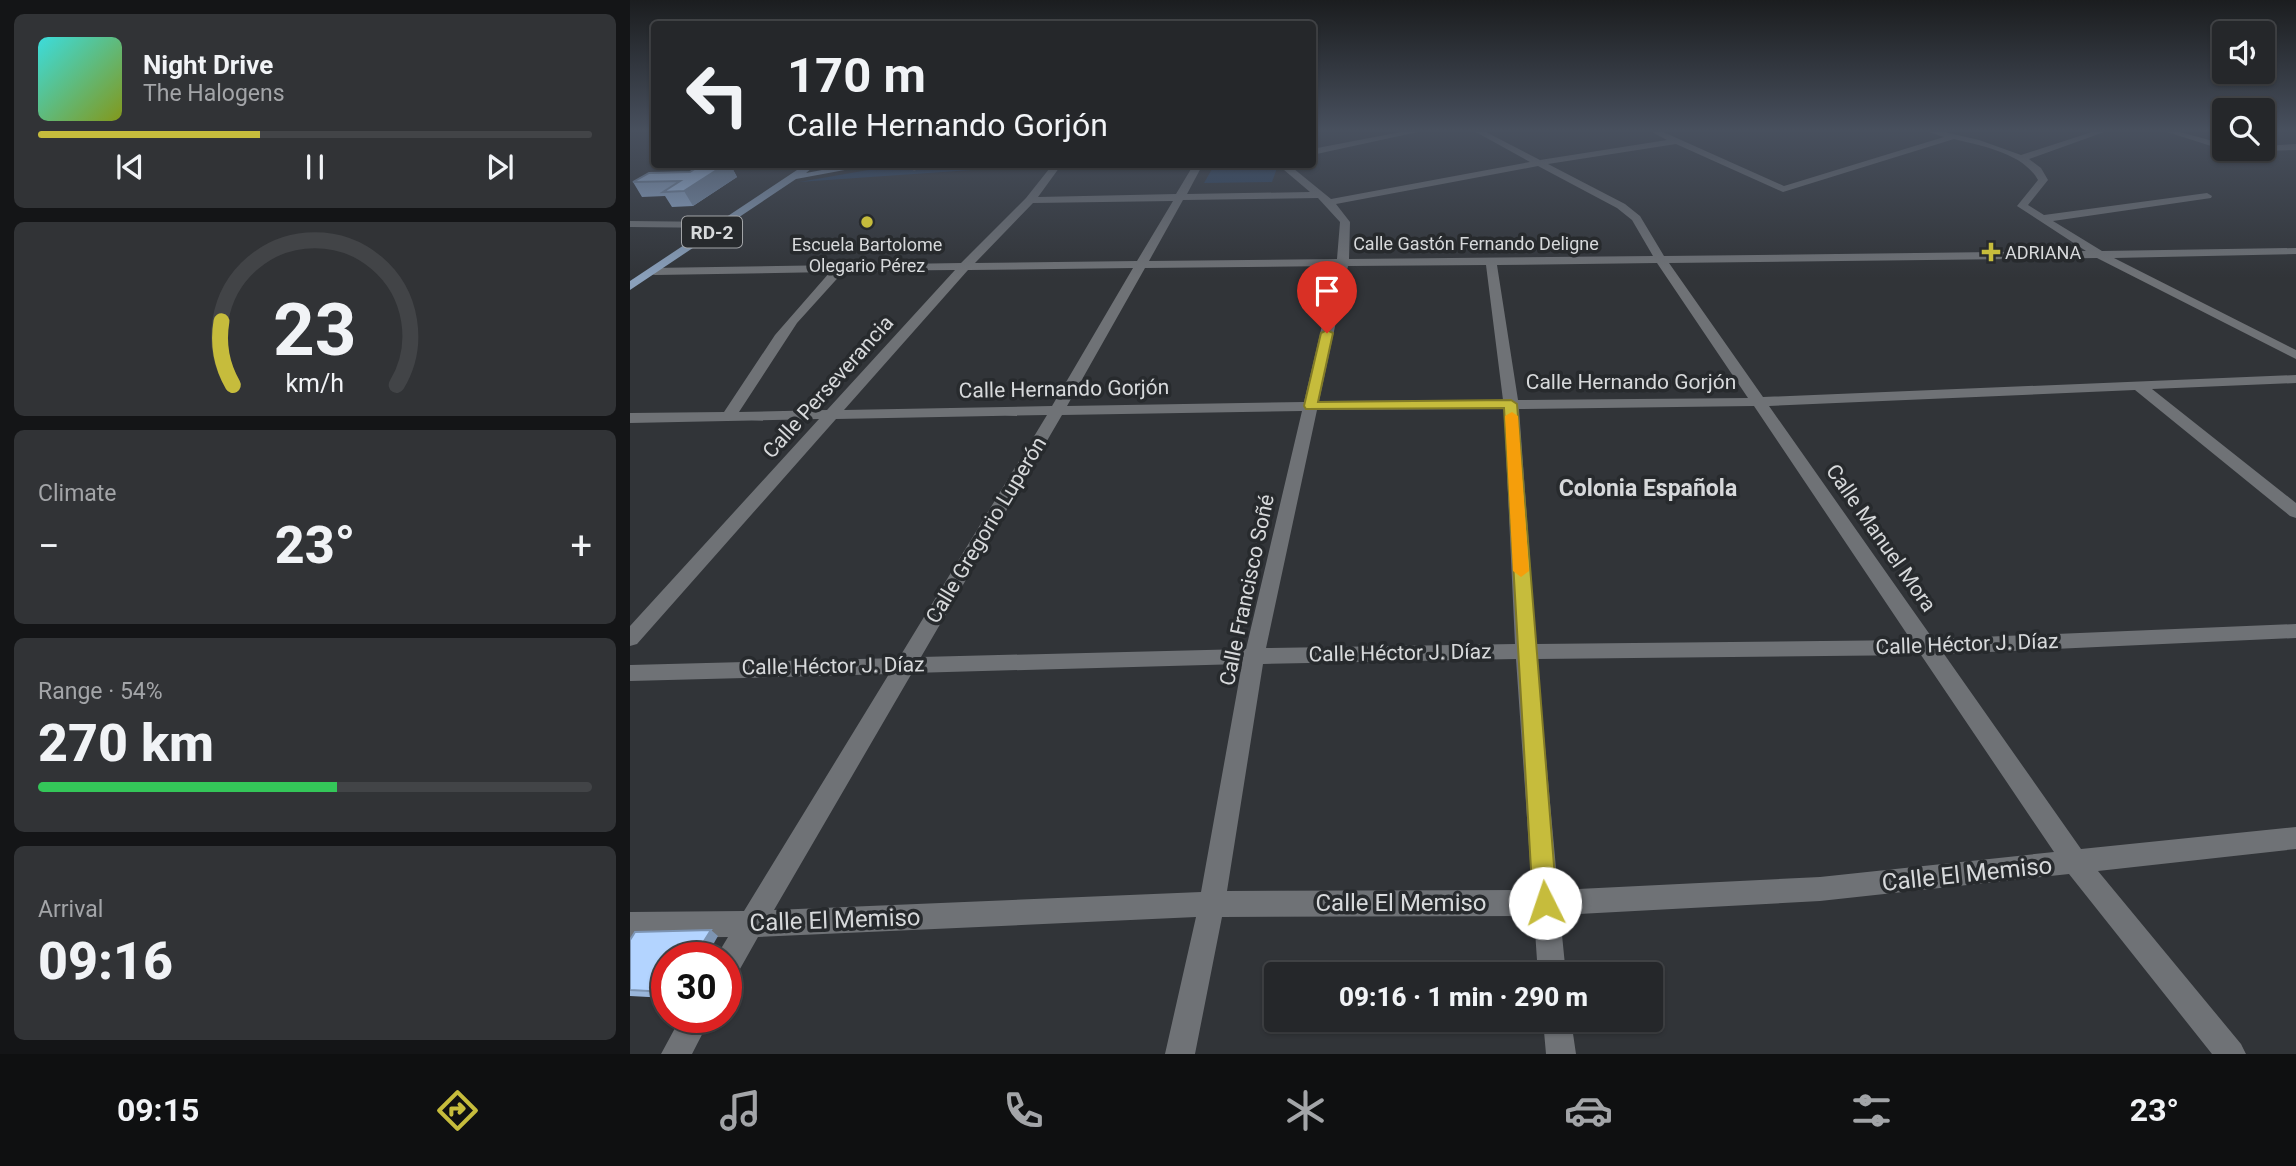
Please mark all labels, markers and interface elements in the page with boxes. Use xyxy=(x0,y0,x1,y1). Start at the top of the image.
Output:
map controls xyxy=(2212,21,2275,161)
button: sound xyxy=(2212,21,2275,84)
text: 170 m xyxy=(787,47,926,104)
icon: left xyxy=(672,49,763,140)
text: Night Drive xyxy=(143,50,273,80)
text: The Halogens xyxy=(143,80,285,107)
button: search xyxy=(2212,98,2275,161)
text: Calle Hernando Gorjón xyxy=(787,106,1108,144)
icon: previous xyxy=(111,148,149,186)
icon: pause xyxy=(296,148,334,186)
icon: next xyxy=(481,148,519,186)
marker: Escuela Bartolome Olegario Pérez xyxy=(859,214,875,230)
road number: RD-2 xyxy=(682,216,742,248)
street label: Calle Gastón Fernando Deligne xyxy=(1353,233,1599,254)
place label: Escuela Bartolome Olegario Pérez xyxy=(792,234,942,276)
place label: ADRIANA xyxy=(2005,242,2081,263)
marker: ADRIANA xyxy=(1983,244,1999,260)
pin xyxy=(1297,261,1357,333)
icon: arrive xyxy=(1308,272,1346,310)
text: 23 xyxy=(273,287,357,373)
street label: Calle Perseverancia xyxy=(758,311,898,463)
text: km/h xyxy=(286,369,344,398)
street label: Calle Hernando Gorjón xyxy=(1526,370,1736,394)
street label: Calle Hernando Gorjón xyxy=(959,375,1169,403)
street label: Calle Gregorio Luperón xyxy=(921,433,1051,627)
street label: Calle Manuel Mora xyxy=(1821,460,1941,616)
district label: Colonia Española xyxy=(1559,475,1737,502)
text: Climate xyxy=(38,480,117,507)
street label: Calle Francisco Soñé xyxy=(1215,492,1279,688)
text: 23° xyxy=(275,515,355,576)
text: − xyxy=(38,524,60,568)
text: + xyxy=(570,524,592,568)
street label: Calle Héctor J. Díaz xyxy=(1875,629,2059,659)
street label: Calle Héctor J. Díaz xyxy=(1308,639,1492,667)
street label: Calle Héctor J. Díaz xyxy=(741,652,925,680)
text: Range · 54% xyxy=(38,678,163,705)
text: 270 km xyxy=(38,713,214,774)
street label: Calle El Memiso xyxy=(1880,851,2054,897)
position arrow xyxy=(1508,866,1582,940)
street label: Calle El Memiso xyxy=(1315,889,1487,917)
text: Arrival xyxy=(38,896,103,923)
street label: Calle El Memiso xyxy=(749,903,921,937)
text: 09:16 xyxy=(38,931,173,992)
speed limit sign: 30 xyxy=(651,942,742,1033)
text: 09:16 · 1 min · 290 m xyxy=(1339,982,1588,1012)
icon: directions xyxy=(433,1086,482,1135)
icon: music xyxy=(716,1086,765,1135)
icon: phone xyxy=(999,1086,1048,1135)
icon: climate xyxy=(1281,1086,1330,1135)
icon: car xyxy=(1564,1086,1613,1135)
icon: filters xyxy=(1847,1086,1896,1135)
text: 09:15 xyxy=(117,1091,199,1129)
text: 23° xyxy=(2130,1091,2179,1129)

